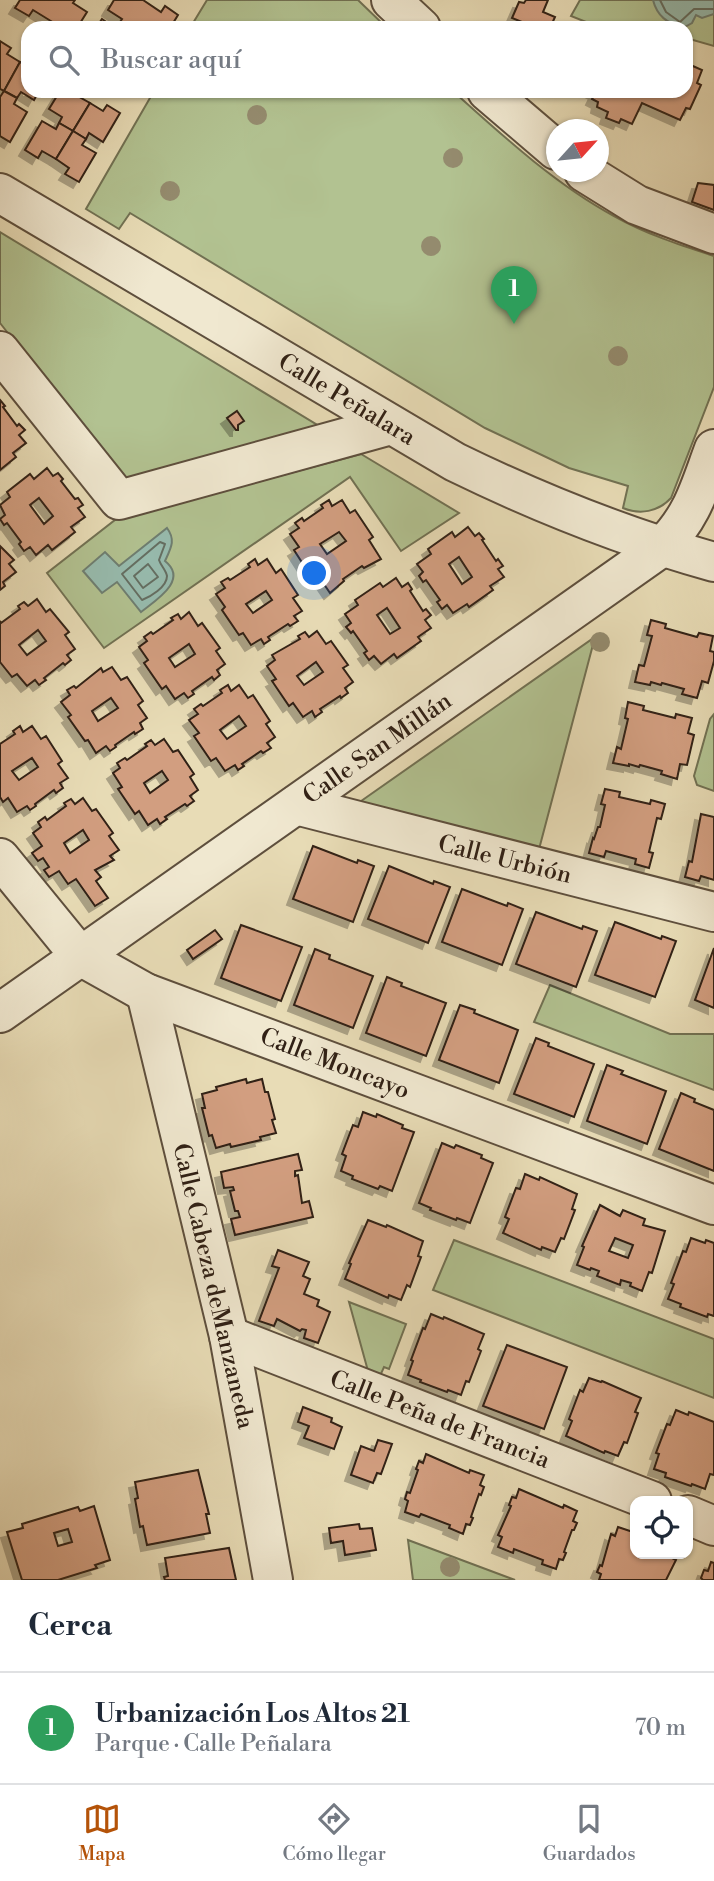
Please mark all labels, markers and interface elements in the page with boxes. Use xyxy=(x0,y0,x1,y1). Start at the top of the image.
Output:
search box xyxy=(21,21,693,98)
icon: search xyxy=(45,41,83,79)
text: Buscar aquí xyxy=(101,44,241,76)
north arrow xyxy=(546,119,609,182)
pin: 1 xyxy=(491,266,537,324)
street label: Calle Peñalara xyxy=(272,347,421,453)
your location xyxy=(297,556,331,590)
street label: Calle San Millán xyxy=(297,686,458,811)
street label: Calle Urbión xyxy=(435,829,575,891)
street label: Calle Moncayo xyxy=(256,1022,414,1106)
street label: Calle Cabeza deManzaneda xyxy=(166,1140,261,1433)
street label: Calle Peña de Francia xyxy=(325,1364,555,1476)
map controls xyxy=(630,1496,693,1559)
button: locate xyxy=(630,1496,693,1559)
text: Cerca xyxy=(28,1607,112,1645)
text: Urbanización Los Altos 21 xyxy=(95,1698,410,1730)
text: 1 xyxy=(45,1714,57,1742)
text: 70 m xyxy=(635,1714,686,1742)
text: Parque · Calle Peñalara xyxy=(95,1730,332,1758)
tab: Mapa xyxy=(78,1800,125,1866)
tab: Cómo llegar xyxy=(282,1800,386,1866)
tab: Guardados xyxy=(543,1800,636,1866)

